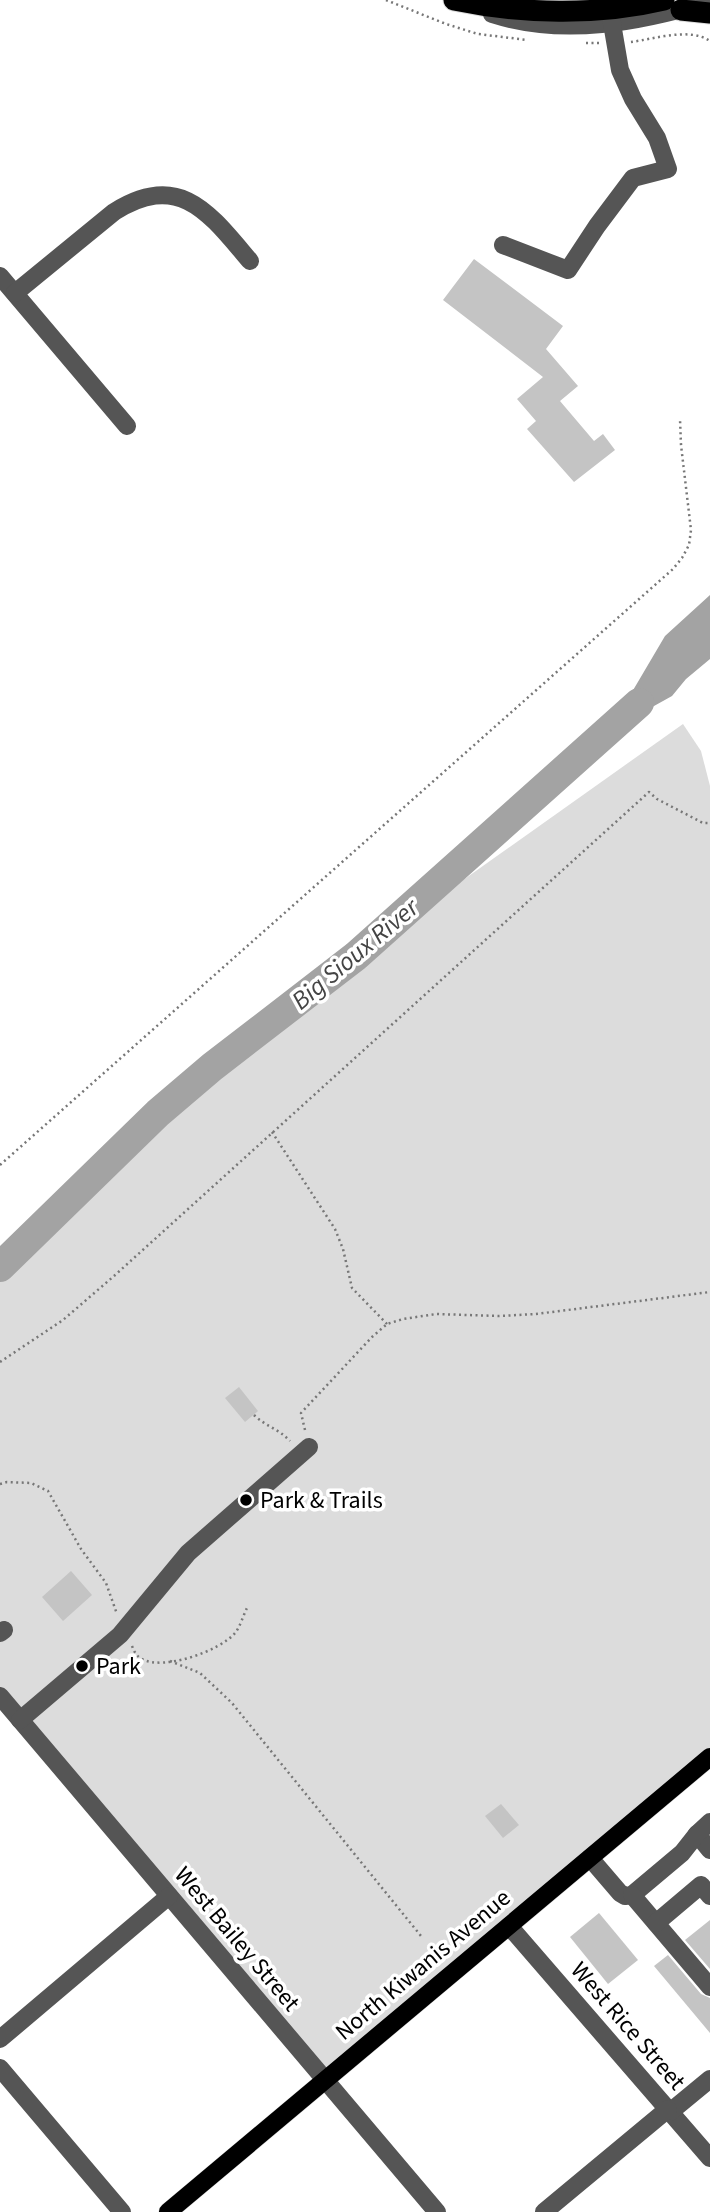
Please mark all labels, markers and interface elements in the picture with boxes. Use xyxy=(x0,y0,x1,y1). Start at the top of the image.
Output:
water label: Big Sioux River xyxy=(283,889,428,1018)
place label: Park & Trails xyxy=(260,1483,383,1518)
marker: Park & Trails xyxy=(238,1492,254,1508)
place label: Park xyxy=(96,1649,141,1684)
marker: Park xyxy=(74,1658,90,1674)
street label: West Bailey Street xyxy=(166,1859,308,2019)
street label: North Kiwanis Avenue xyxy=(328,1881,518,2049)
street label: West Rice Street xyxy=(562,1954,694,2098)

